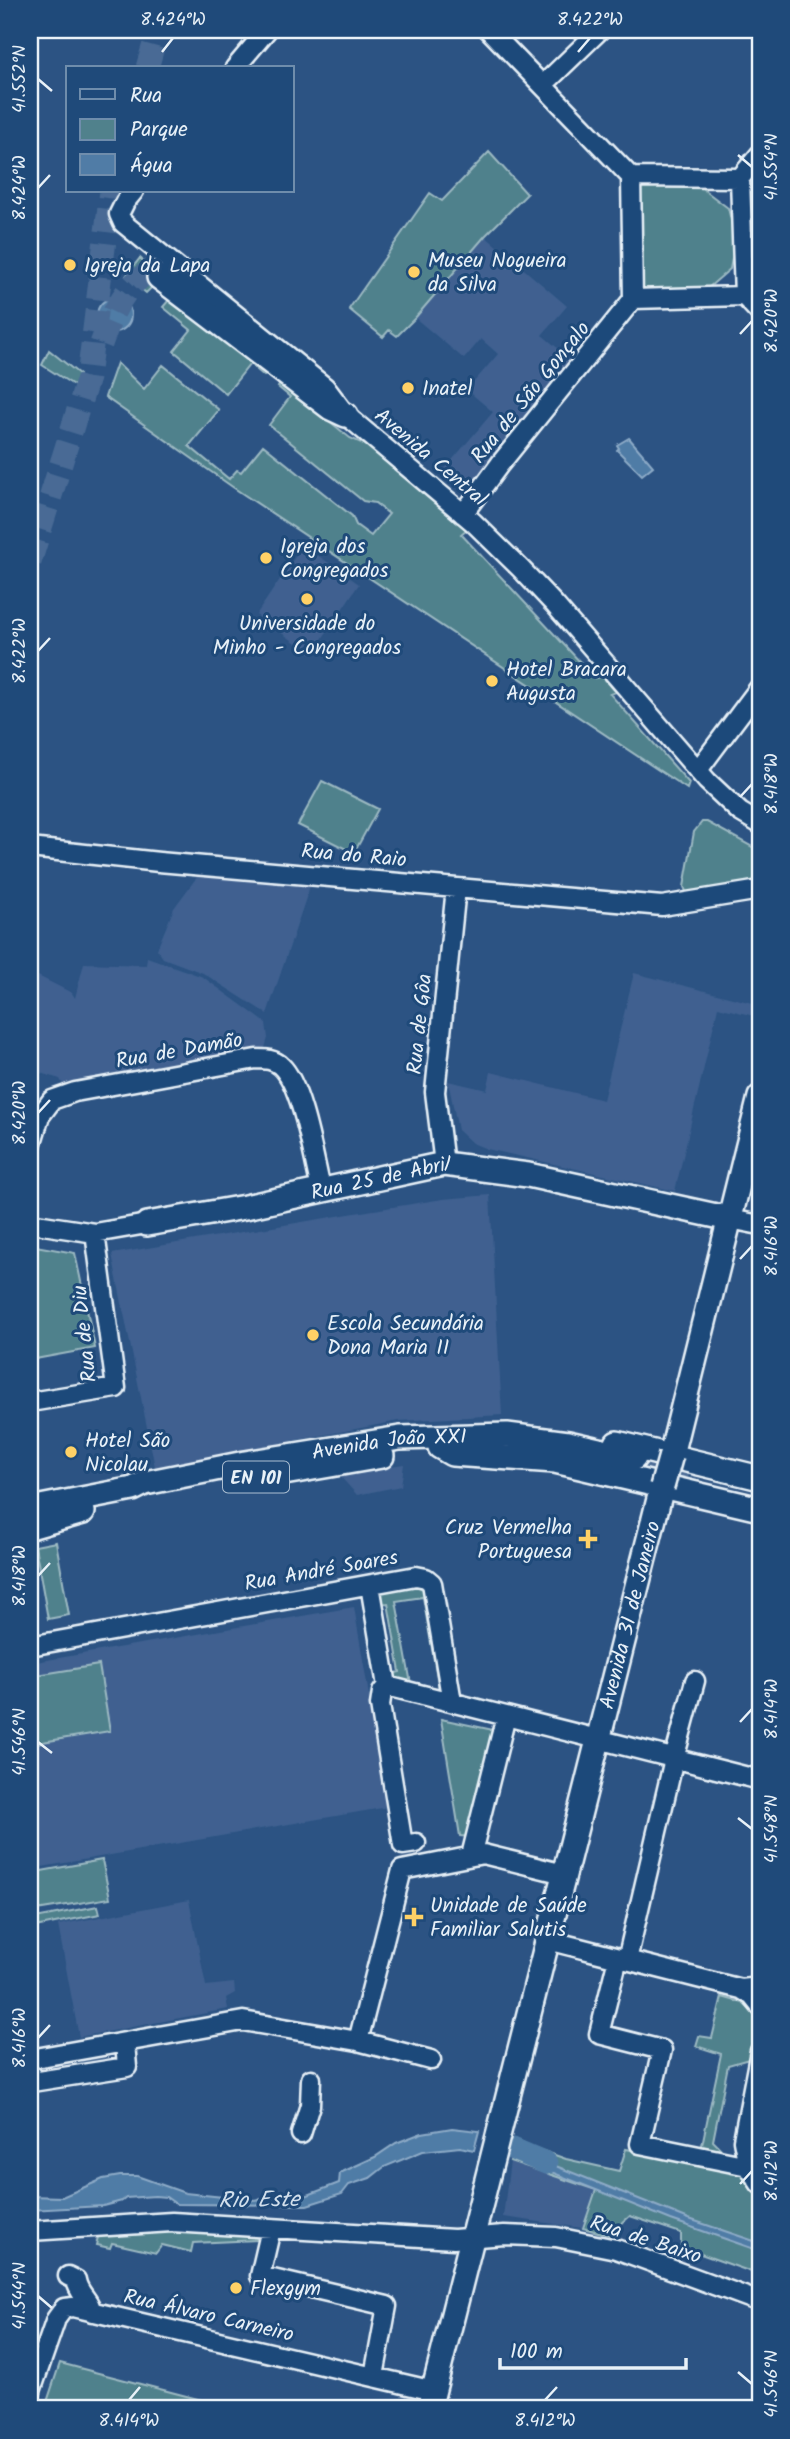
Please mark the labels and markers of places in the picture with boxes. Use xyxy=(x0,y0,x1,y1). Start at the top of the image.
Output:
place label: Museu Nogueira da Silva xyxy=(428,245,567,302)
place label: Igreja da Lapa xyxy=(84,250,210,283)
marker: Igreja da Lapa xyxy=(62,257,78,273)
marker: Museu Nogueira da Silva xyxy=(406,264,422,280)
place label: Inatel xyxy=(422,373,472,406)
marker: Inatel xyxy=(400,380,416,396)
place label: Igreja dos Congregados xyxy=(280,531,388,588)
marker: Igreja dos Congregados xyxy=(258,550,274,566)
marker: Universidade do Minho - Congregados xyxy=(299,591,315,607)
place label: Universidade do Minho - Congregados xyxy=(213,608,401,665)
place label: Hotel Bracara Augusta xyxy=(506,654,627,711)
marker: Hotel Bracara Augusta xyxy=(484,673,500,689)
place label: Escola Secundária Dona Maria II xyxy=(327,1308,484,1365)
marker: Escola Secundária Dona Maria II xyxy=(305,1327,321,1343)
place label: Hotel São Nicolau xyxy=(85,1425,170,1482)
marker: Hotel São Nicolau xyxy=(63,1444,79,1460)
place label: Cruz Vermelha Portuguesa xyxy=(445,1512,572,1569)
marker: Cruz Vermelha Portuguesa xyxy=(578,1529,598,1549)
place label: Unidade de Saúde Familiar Salutis xyxy=(430,1890,587,1947)
marker: Unidade de Saúde Familiar Salutis xyxy=(404,1907,424,1927)
place label: Flexgym xyxy=(250,2273,321,2306)
marker: Flexgym xyxy=(228,2280,244,2296)

